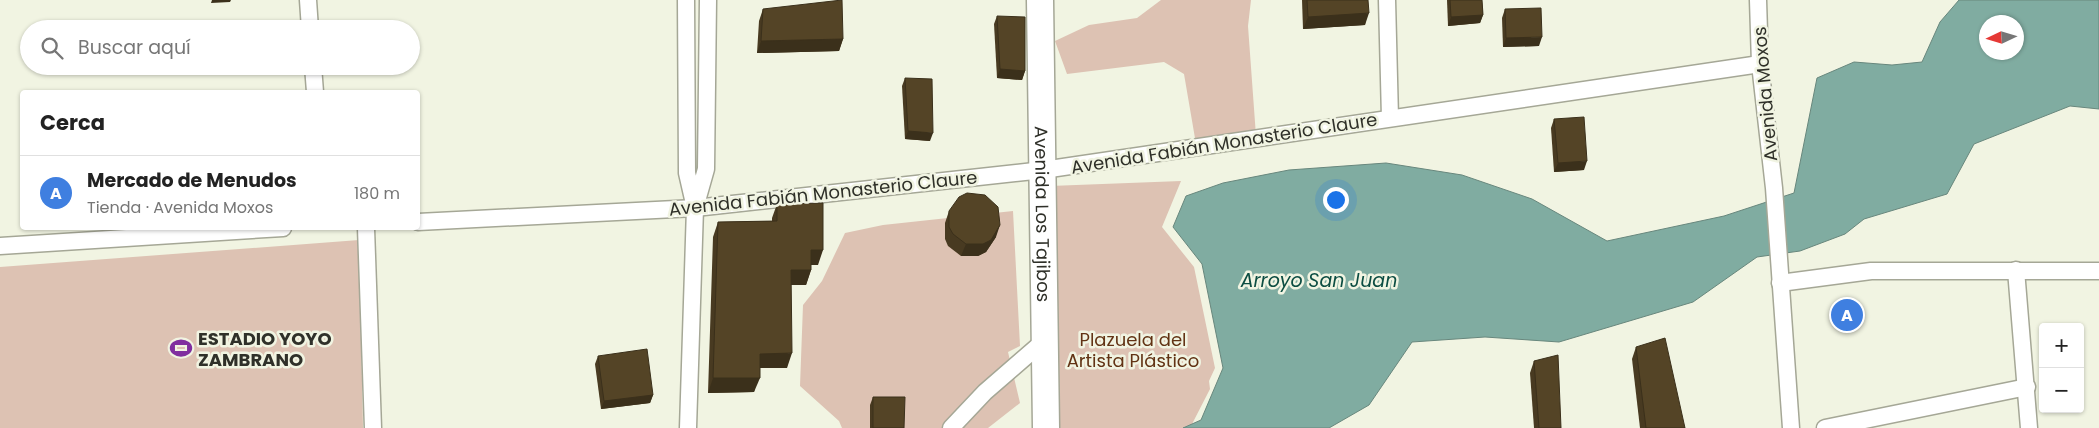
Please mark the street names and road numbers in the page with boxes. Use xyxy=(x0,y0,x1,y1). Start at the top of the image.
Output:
street label: Avenida Moxos xyxy=(1747,26,1783,162)
street label: Avenida Fabián Monasterio Claure xyxy=(1069,106,1379,180)
street label: Avenida Los Tajibos xyxy=(1029,126,1057,302)
street label: Avenida Fabián Monasterio Claure xyxy=(668,164,978,222)

